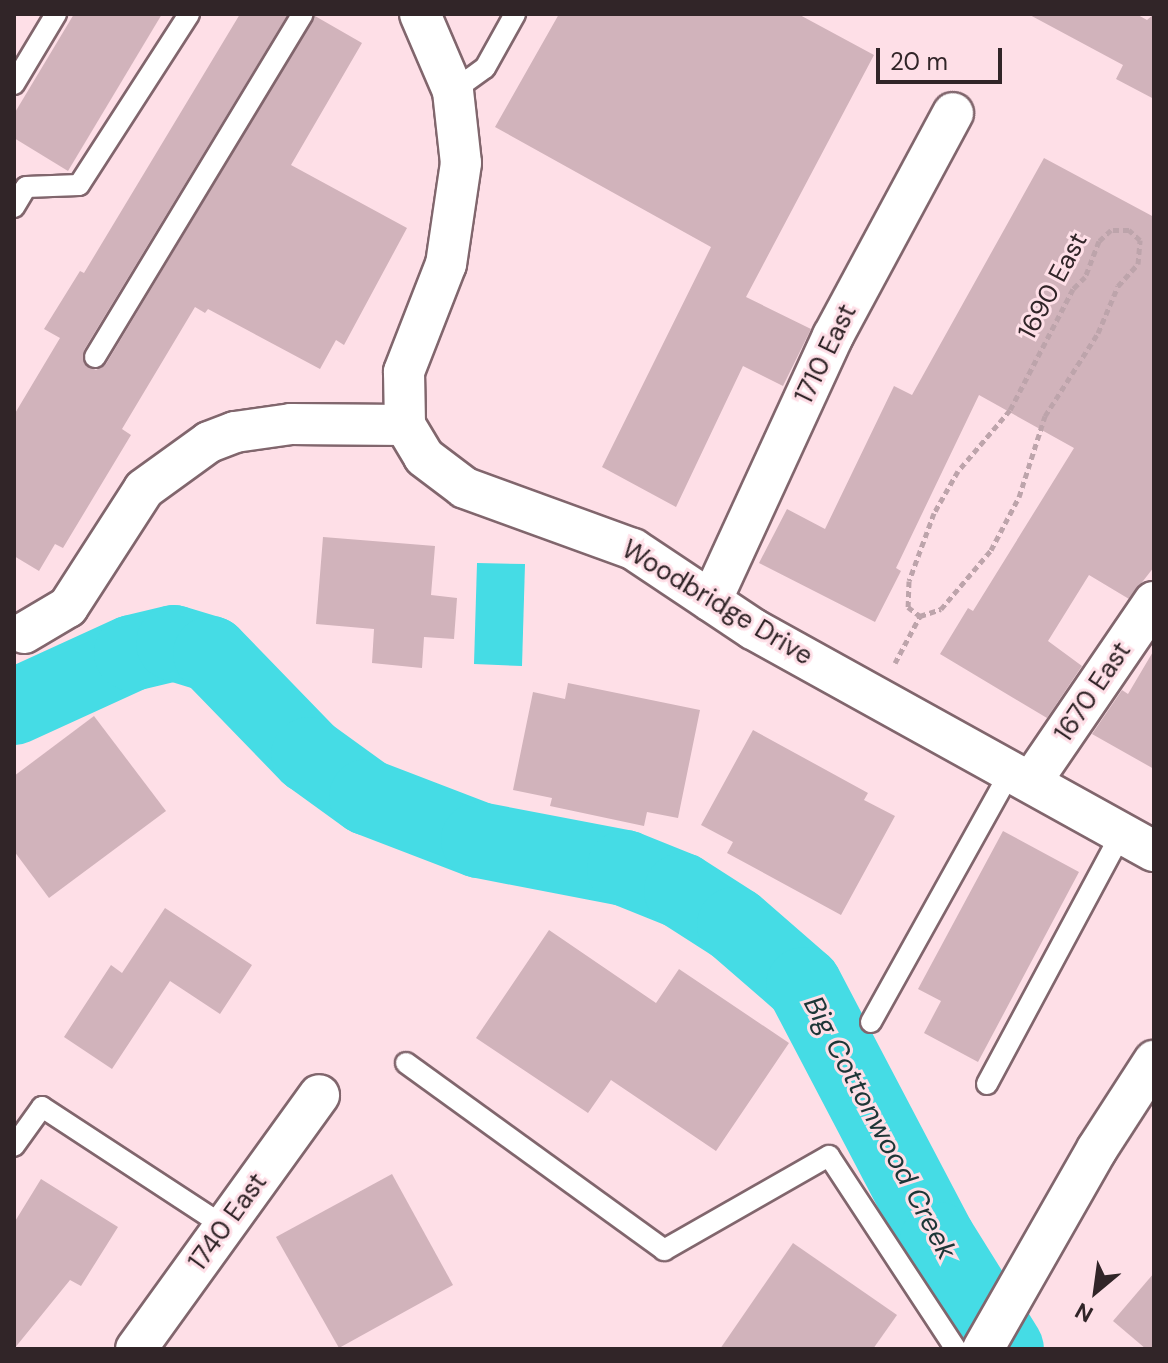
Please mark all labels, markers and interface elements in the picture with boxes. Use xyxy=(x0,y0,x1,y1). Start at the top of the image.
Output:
scale bar xyxy=(880,32,1006,82)
text: 20 m xyxy=(890,46,948,77)
street label: 1690 East xyxy=(1012,227,1094,345)
street label: 1710 East xyxy=(789,299,863,409)
street label: Woodbridge Drive xyxy=(616,534,818,672)
street label: 1670 East xyxy=(1048,636,1138,748)
water label: Big Cottonwood Creek xyxy=(796,991,964,1265)
street label: 1740 East xyxy=(182,1167,274,1277)
north arrow xyxy=(1056,1251,1136,1331)
text: N xyxy=(1070,1296,1098,1329)

